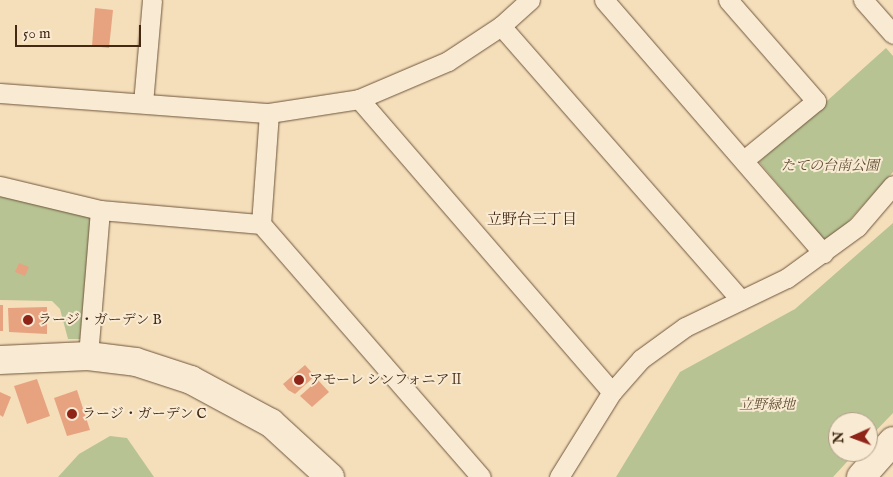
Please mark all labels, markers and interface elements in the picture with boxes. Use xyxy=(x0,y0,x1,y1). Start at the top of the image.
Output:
scale bar xyxy=(18,15,144,47)
text: 50 m xyxy=(23,24,51,43)
park label: たての台南公園 xyxy=(781,158,879,174)
district label: 立野台三丁目 xyxy=(487,211,577,229)
place label: ラージ・ガーデン B xyxy=(38,312,162,328)
marker: ラージ・ガーデン B xyxy=(22,314,34,326)
place label: アモーレ シンフォニアⅡ xyxy=(309,372,465,388)
marker: アモーレ シンフォニアⅡ xyxy=(293,374,305,386)
park label: 立野緑地 xyxy=(739,397,795,413)
place label: ラージ・ガーデン C xyxy=(82,406,207,422)
marker: ラージ・ガーデン C xyxy=(66,408,78,420)
north arrow xyxy=(828,412,878,462)
text: N xyxy=(830,431,848,444)

